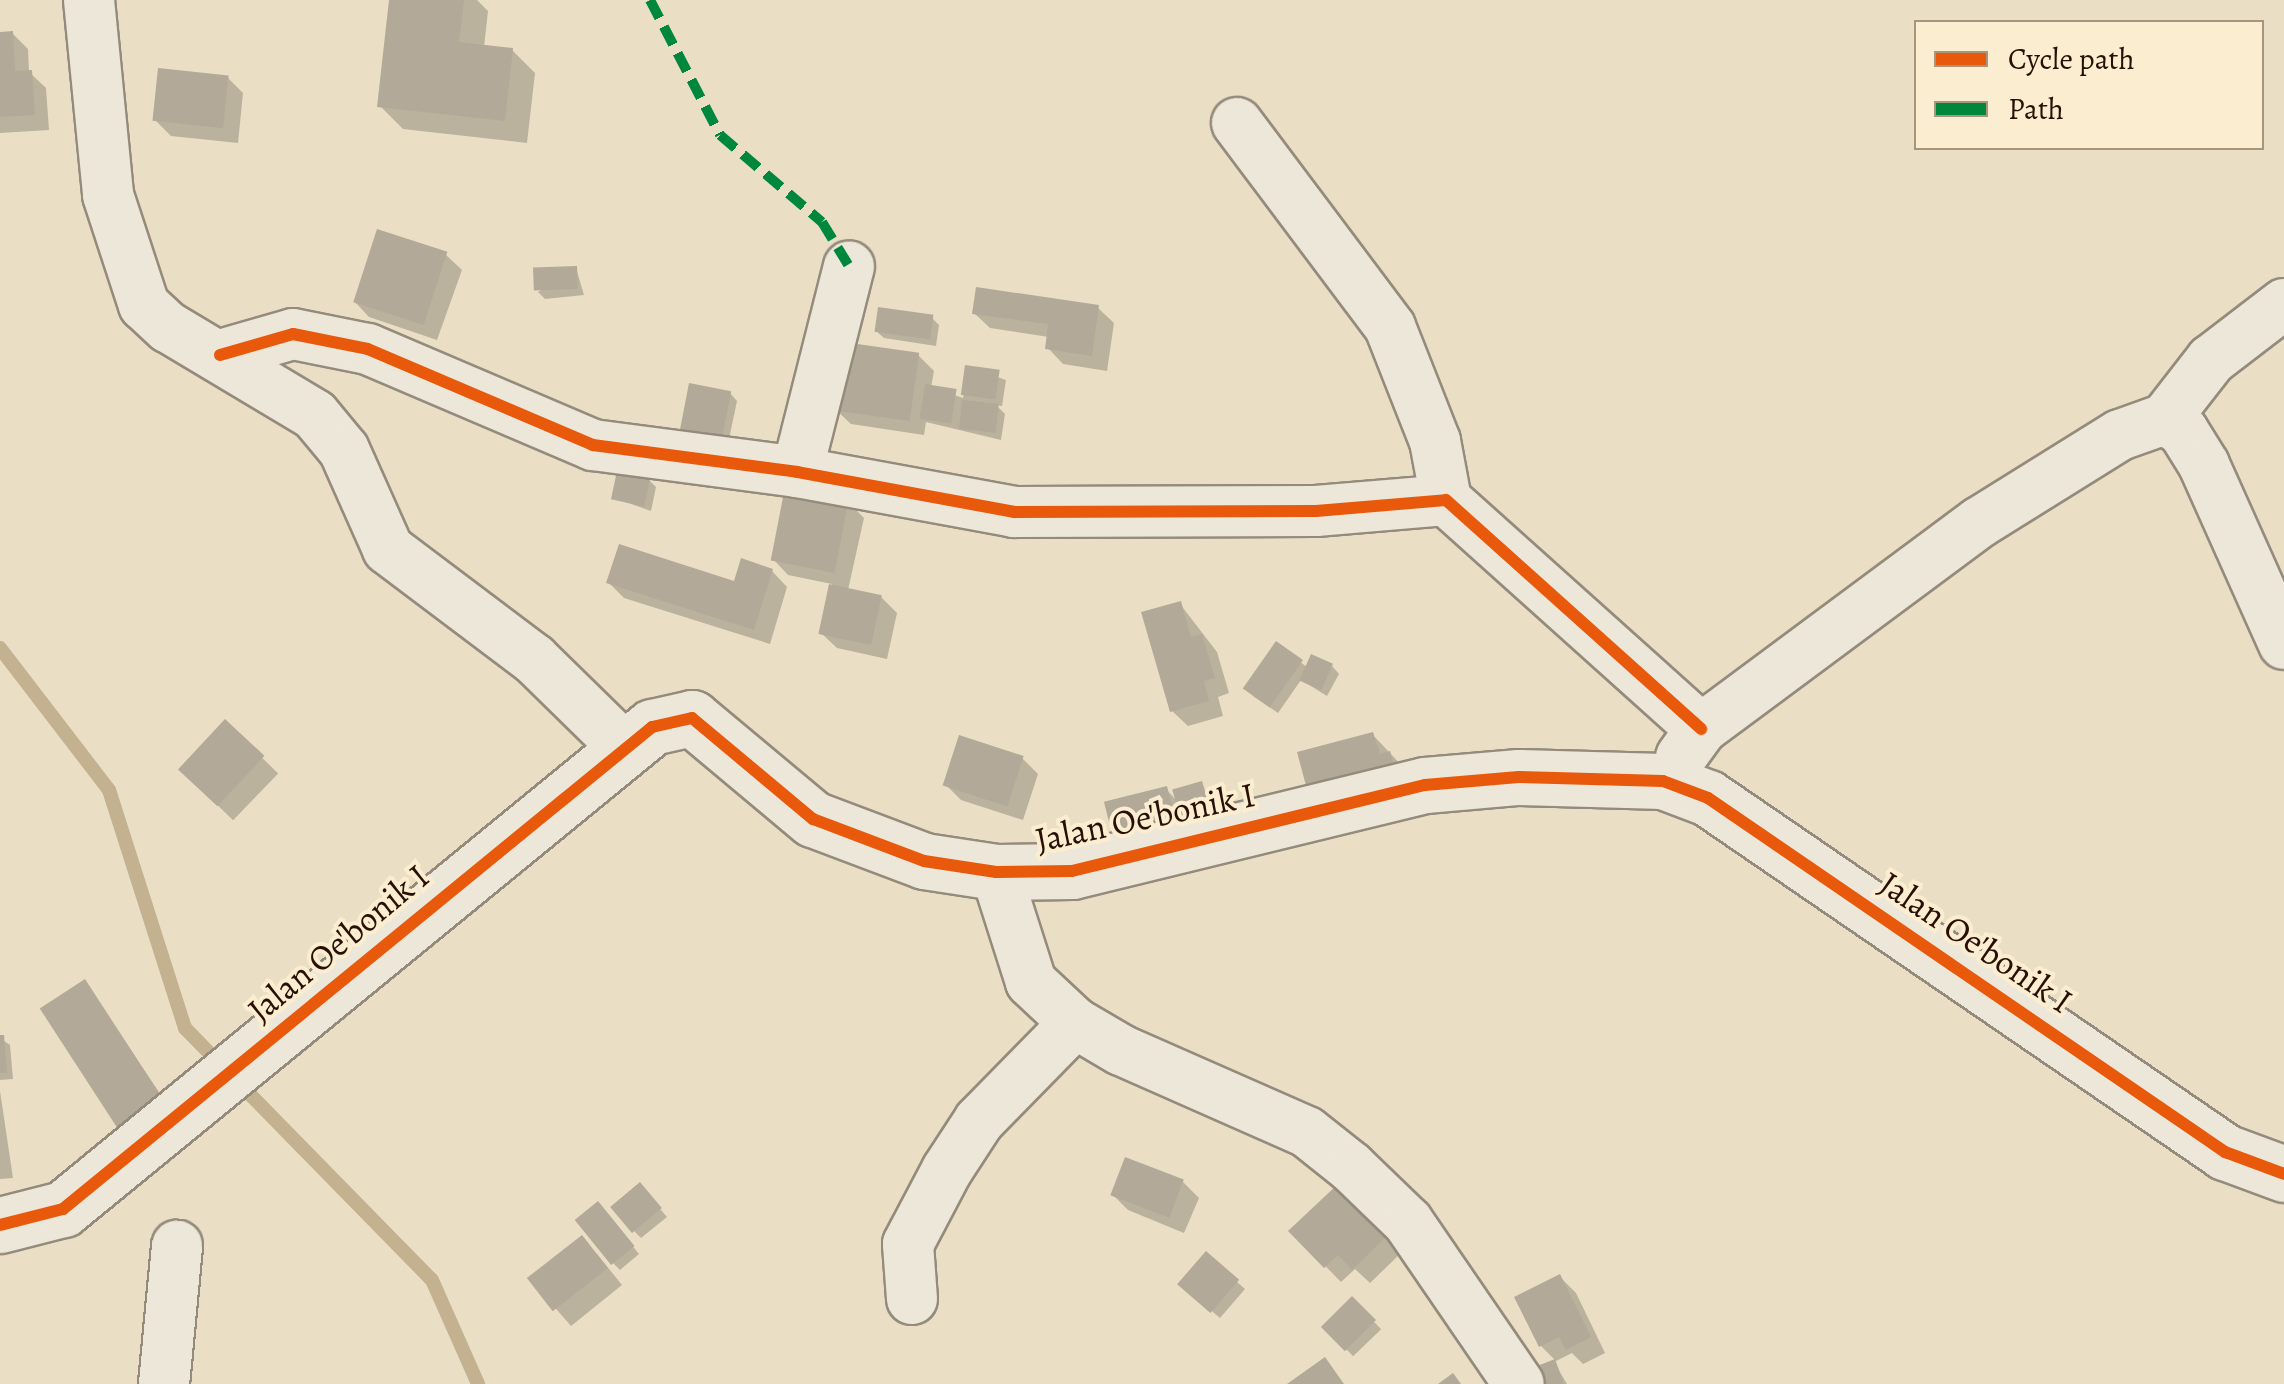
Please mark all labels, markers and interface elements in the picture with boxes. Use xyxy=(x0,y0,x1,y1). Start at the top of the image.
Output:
legend xyxy=(1914,20,2264,150)
text: Cycle path xyxy=(2008,39,2135,79)
text: Path xyxy=(2008,89,2064,129)
street label: Jalan Oe'bonik I xyxy=(1031,773,1259,861)
street label: Jalan Oe'bonik I xyxy=(239,855,437,1031)
street label: Jalan Oe'bonik I xyxy=(1872,862,2080,1022)

